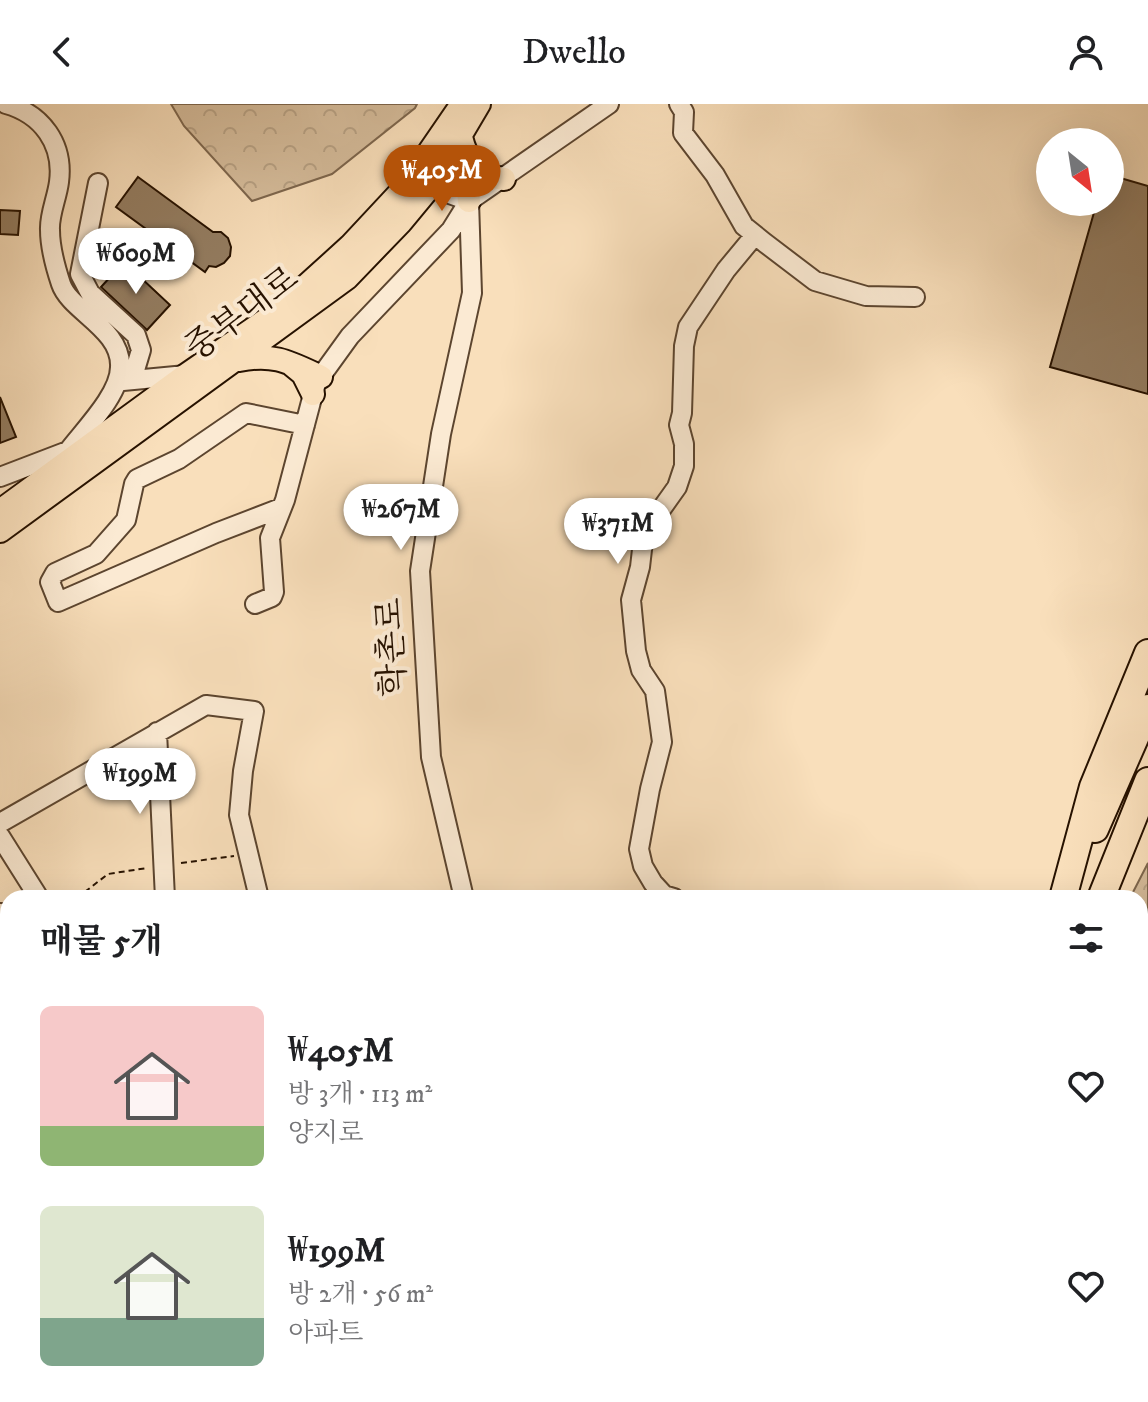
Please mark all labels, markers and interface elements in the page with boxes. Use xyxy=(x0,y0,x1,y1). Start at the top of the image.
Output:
icon: back xyxy=(40,30,84,74)
text: Dwello xyxy=(522,30,626,75)
icon: person xyxy=(1064,30,1108,74)
north arrow xyxy=(1036,128,1124,216)
map controls xyxy=(1036,128,1124,216)
pin: ₩405M xyxy=(386,145,498,213)
text: ₩405M xyxy=(402,154,482,187)
pin: ₩609M xyxy=(80,228,192,296)
text: ₩609M xyxy=(96,237,176,270)
street label: 중부대로 xyxy=(177,258,307,370)
pin: ₩267M xyxy=(345,484,457,552)
text: ₩267M xyxy=(361,493,441,526)
pin: ₩371M xyxy=(562,498,674,566)
text: ₩371M xyxy=(582,507,654,540)
street label: 학촌로 xyxy=(368,597,416,697)
pin: ₩199M xyxy=(84,748,196,816)
text: ₩199M xyxy=(103,757,177,790)
icon: filters xyxy=(1064,916,1108,960)
text: 매물 5개 xyxy=(40,921,163,963)
text: ₩405M xyxy=(288,1030,394,1072)
icon: home xyxy=(104,1038,200,1134)
icon: heart xyxy=(1064,1064,1108,1108)
text: 방 3개 · 113 m² xyxy=(288,1078,432,1111)
text: 양지로 xyxy=(288,1117,363,1150)
text: ₩199M xyxy=(288,1230,385,1272)
icon: home xyxy=(104,1238,200,1334)
icon: heart xyxy=(1064,1264,1108,1308)
text: 방 2개 · 56 m² xyxy=(288,1278,433,1311)
text: 아파트 xyxy=(288,1317,363,1350)

